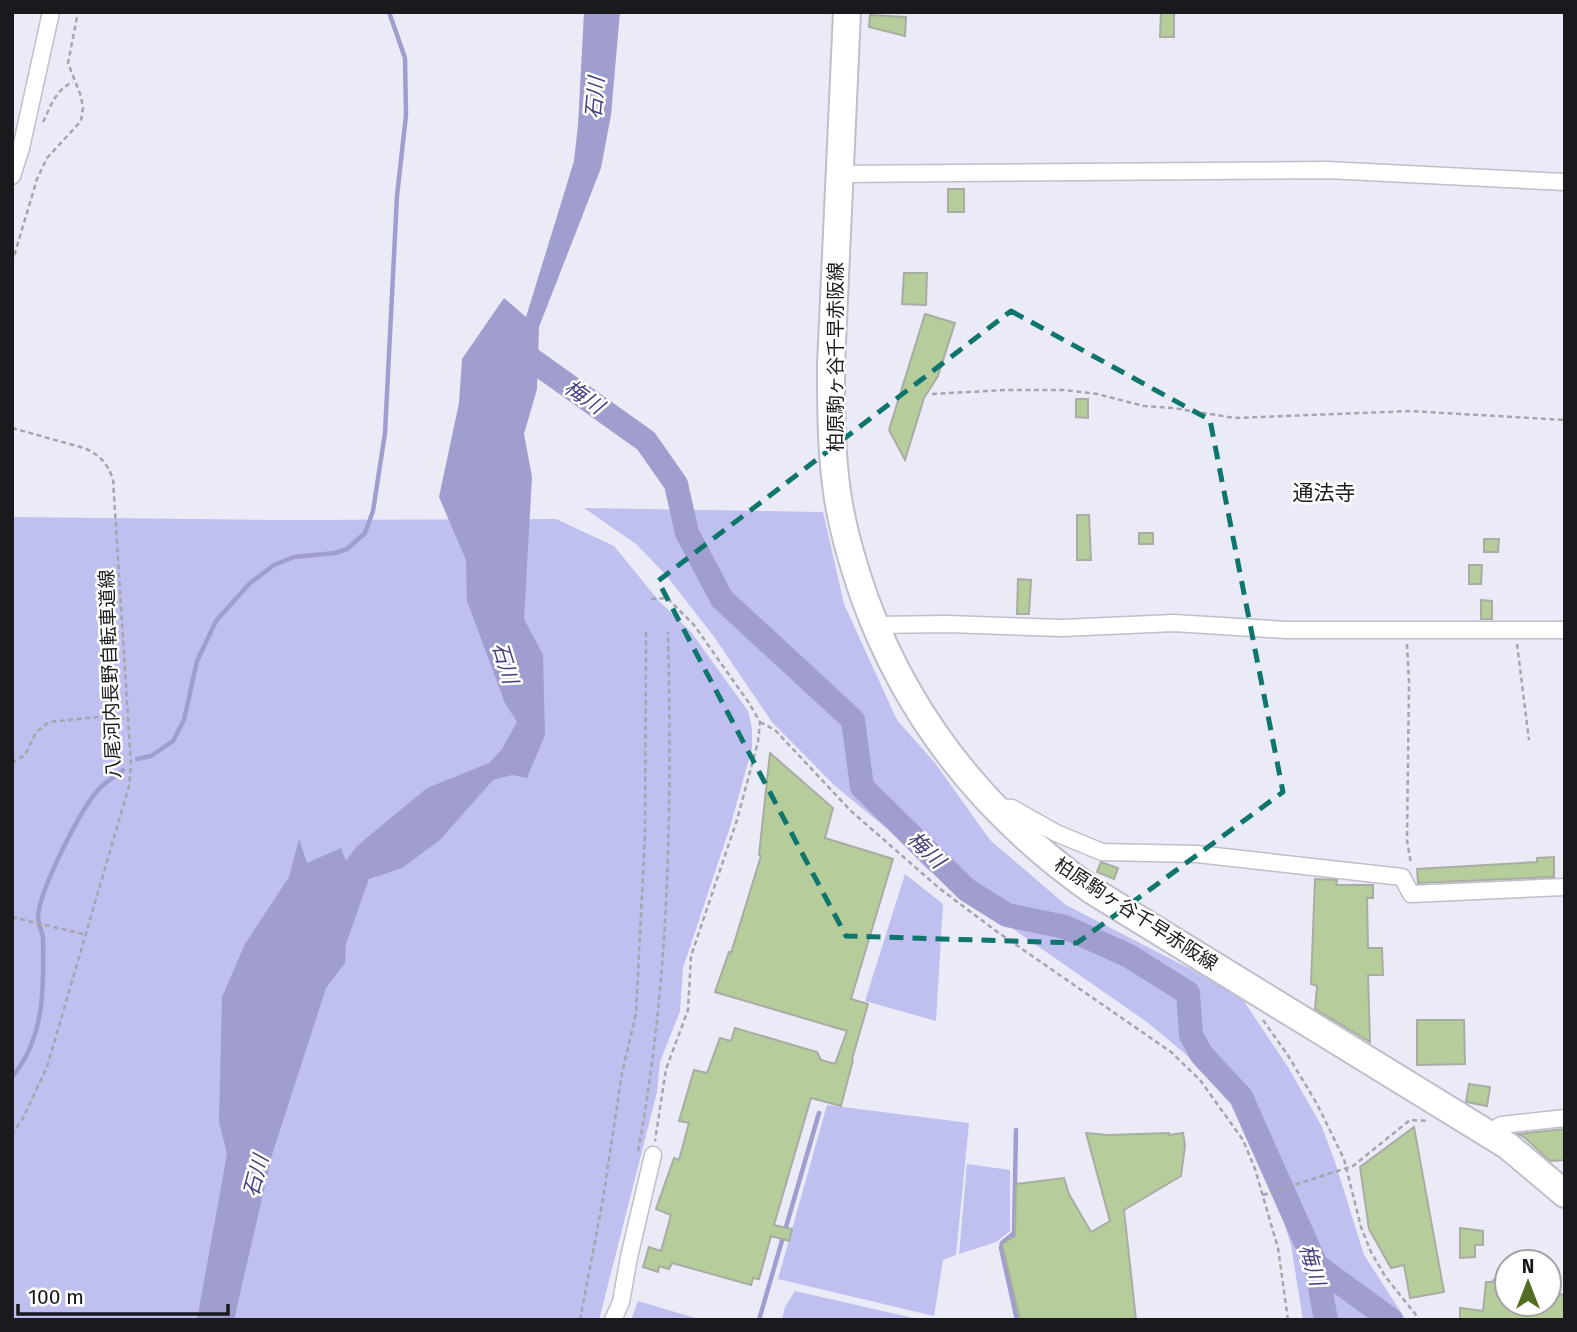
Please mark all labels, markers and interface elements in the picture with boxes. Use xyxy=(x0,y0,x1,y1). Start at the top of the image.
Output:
water label: 石川 xyxy=(580,74,610,120)
street label: 柏原駒ヶ谷千早赤阪線 xyxy=(824,262,847,452)
water label: 梅川 xyxy=(559,374,610,421)
district label: 通法寺 xyxy=(1293,480,1356,506)
street label: 八尾河内長野自転車道線 xyxy=(95,569,125,779)
water label: 石川 xyxy=(486,639,524,689)
water label: 梅川 xyxy=(902,826,952,875)
street label: 柏原駒ヶ谷千早赤阪線 xyxy=(1050,853,1222,975)
water label: 石川 xyxy=(238,1150,275,1200)
water label: 梅川 xyxy=(1293,1241,1331,1291)
north arrow xyxy=(1493,1248,1563,1318)
text: N xyxy=(1522,1255,1534,1278)
scale bar xyxy=(18,1272,228,1316)
text: 100 m xyxy=(28,1284,84,1310)

